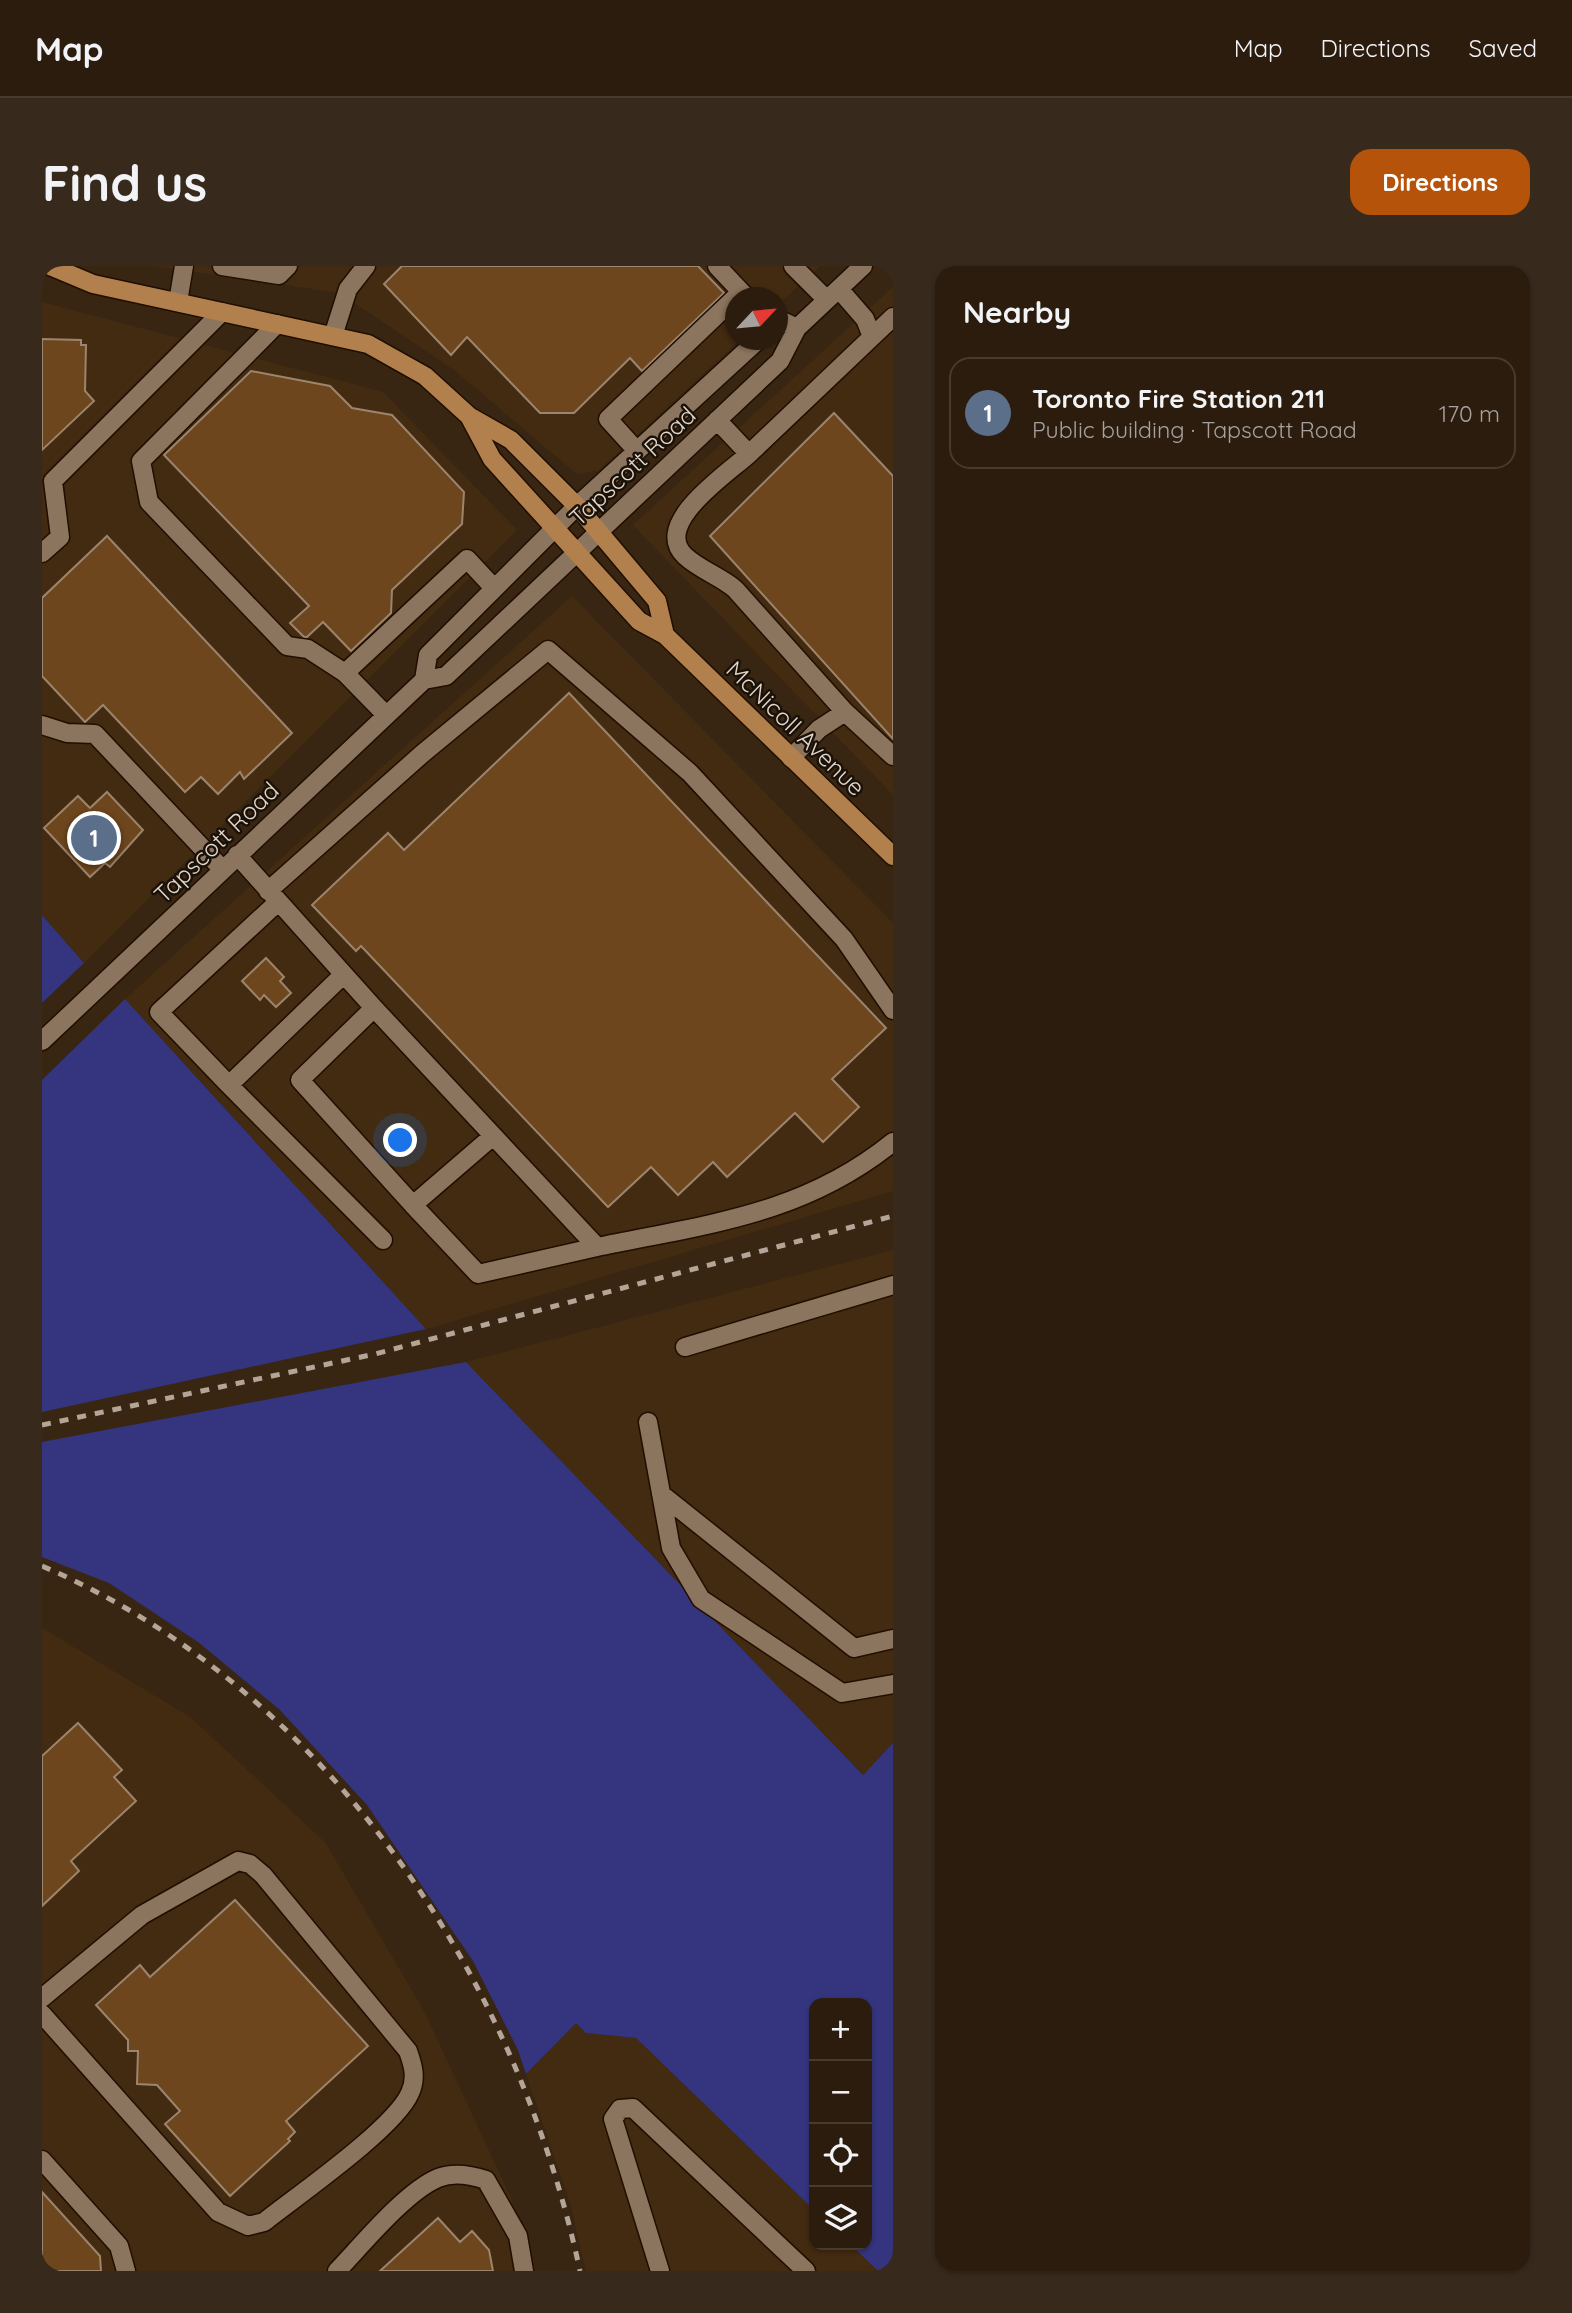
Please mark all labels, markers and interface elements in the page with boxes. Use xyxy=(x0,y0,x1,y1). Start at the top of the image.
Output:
text: Map xyxy=(35,28,103,69)
text: Map xyxy=(1234,33,1283,63)
text: Directions xyxy=(1321,33,1431,63)
text: Saved xyxy=(1469,33,1537,63)
button: Directions xyxy=(1350,149,1530,215)
text: Find us xyxy=(42,152,207,213)
north arrow xyxy=(725,287,788,350)
text: Nearby xyxy=(963,293,1071,331)
text: Toronto Fire Station 211 xyxy=(1032,382,1325,415)
text: 1 xyxy=(984,399,992,428)
text: 170 m xyxy=(1439,399,1500,428)
street label: Tapscott Road xyxy=(563,400,701,532)
text: Public building · Tapscott Road xyxy=(1032,415,1357,444)
street label: McNicoll Avenue xyxy=(720,654,872,802)
street label: Tapscott Road xyxy=(147,775,285,909)
pin: 1 xyxy=(71,812,117,864)
your location xyxy=(383,1123,417,1157)
map controls xyxy=(809,1998,872,2250)
button: + xyxy=(809,1998,872,2061)
button: − xyxy=(809,2061,872,2124)
button: locate xyxy=(809,2124,872,2187)
button: layers xyxy=(809,2187,872,2250)

